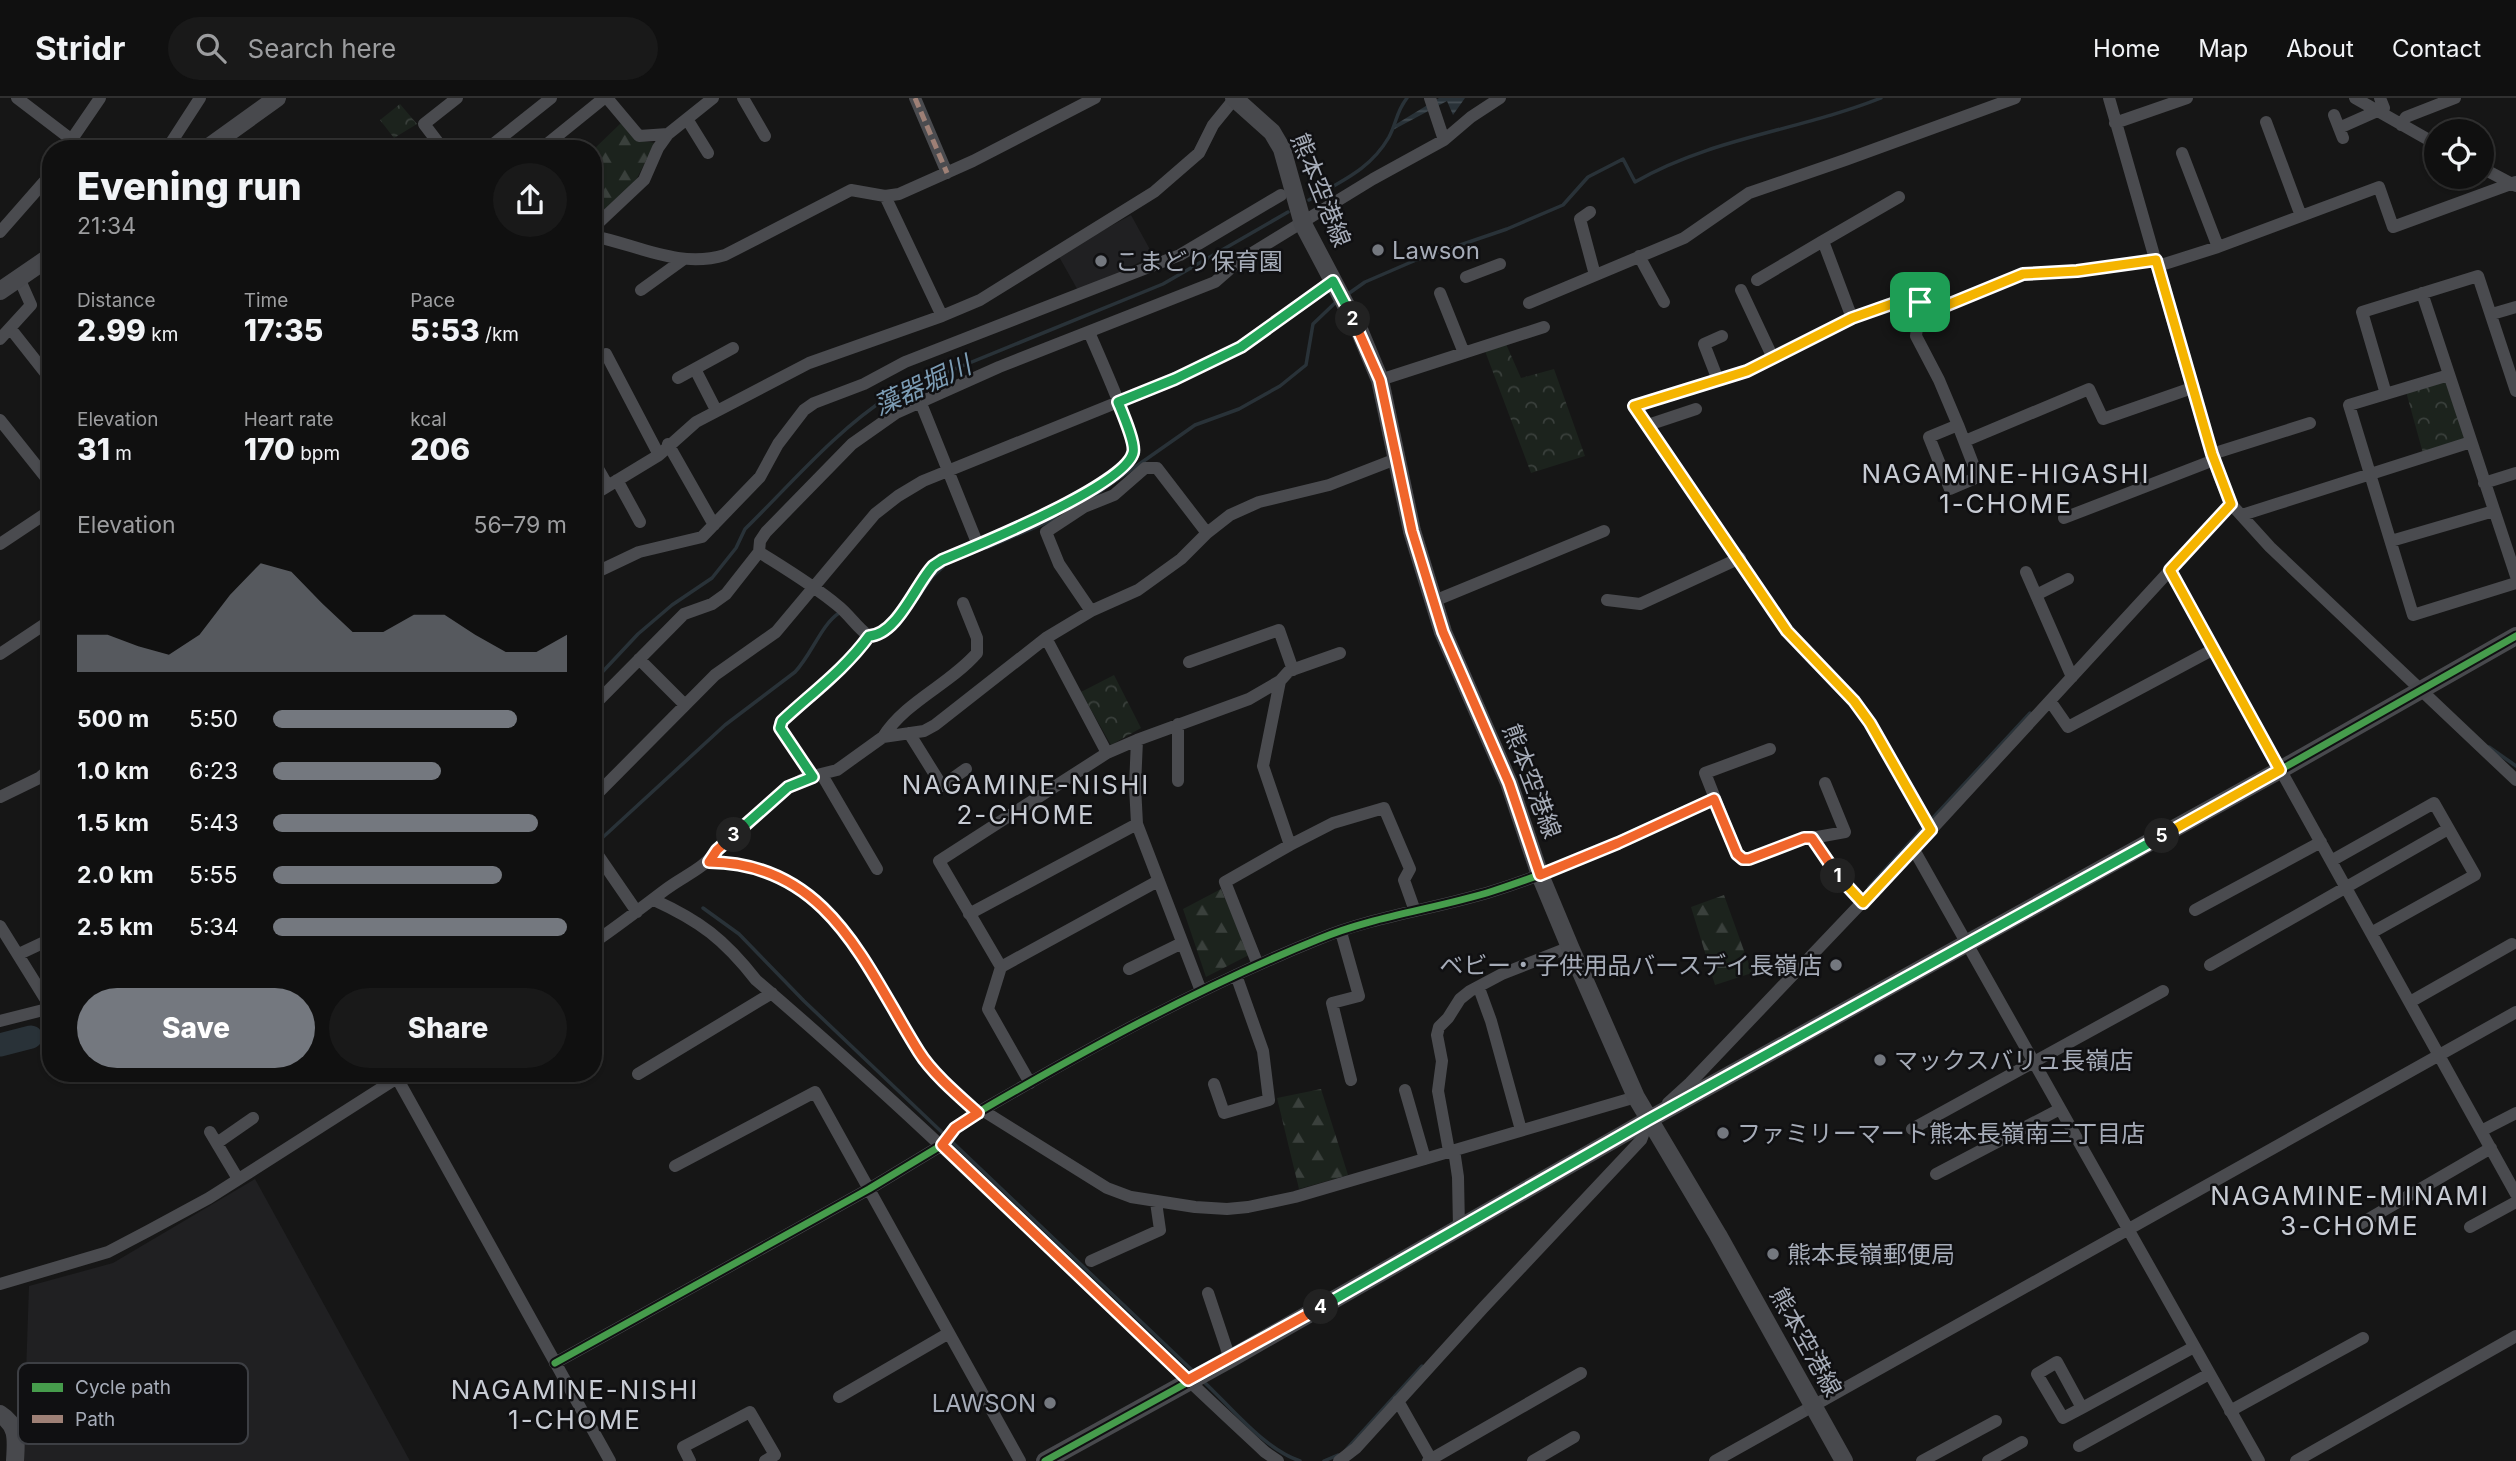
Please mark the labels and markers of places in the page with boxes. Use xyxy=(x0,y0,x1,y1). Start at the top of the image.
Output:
place label: Lawson xyxy=(1392,236,1480,265)
marker: Lawson xyxy=(1370,242,1386,258)
place label: こまどり保育園 xyxy=(1115,247,1283,276)
marker: こまどり保育園 xyxy=(1093,253,1109,269)
pin xyxy=(1890,272,1950,332)
pin: 2 xyxy=(1336,302,1370,336)
pin: 3 xyxy=(716,818,752,852)
pin: 5 xyxy=(2144,818,2180,854)
pin: 1 xyxy=(1820,858,1856,894)
place label: ベビー・子供用品バースデイ長嶺店 xyxy=(1439,951,1822,980)
marker: ベビー・子供用品バースデイ長嶺店 xyxy=(1828,957,1844,973)
place label: マックスバリュ長嶺店 xyxy=(1894,1046,2133,1075)
marker: マックスバリュ長嶺店 xyxy=(1872,1052,1888,1068)
place label: ファミリーマート熊本長嶺南三丁目店 xyxy=(1737,1119,2145,1148)
marker: ファミリーマート熊本長嶺南三丁目店 xyxy=(1715,1125,1731,1141)
place label: 熊本長嶺郵便局 xyxy=(1787,1240,1955,1269)
marker: 熊本長嶺郵便局 xyxy=(1765,1246,1781,1262)
pin: 4 xyxy=(1304,1290,1338,1324)
place label: LAWSON xyxy=(932,1389,1036,1418)
marker: LAWSON xyxy=(1042,1395,1058,1411)

